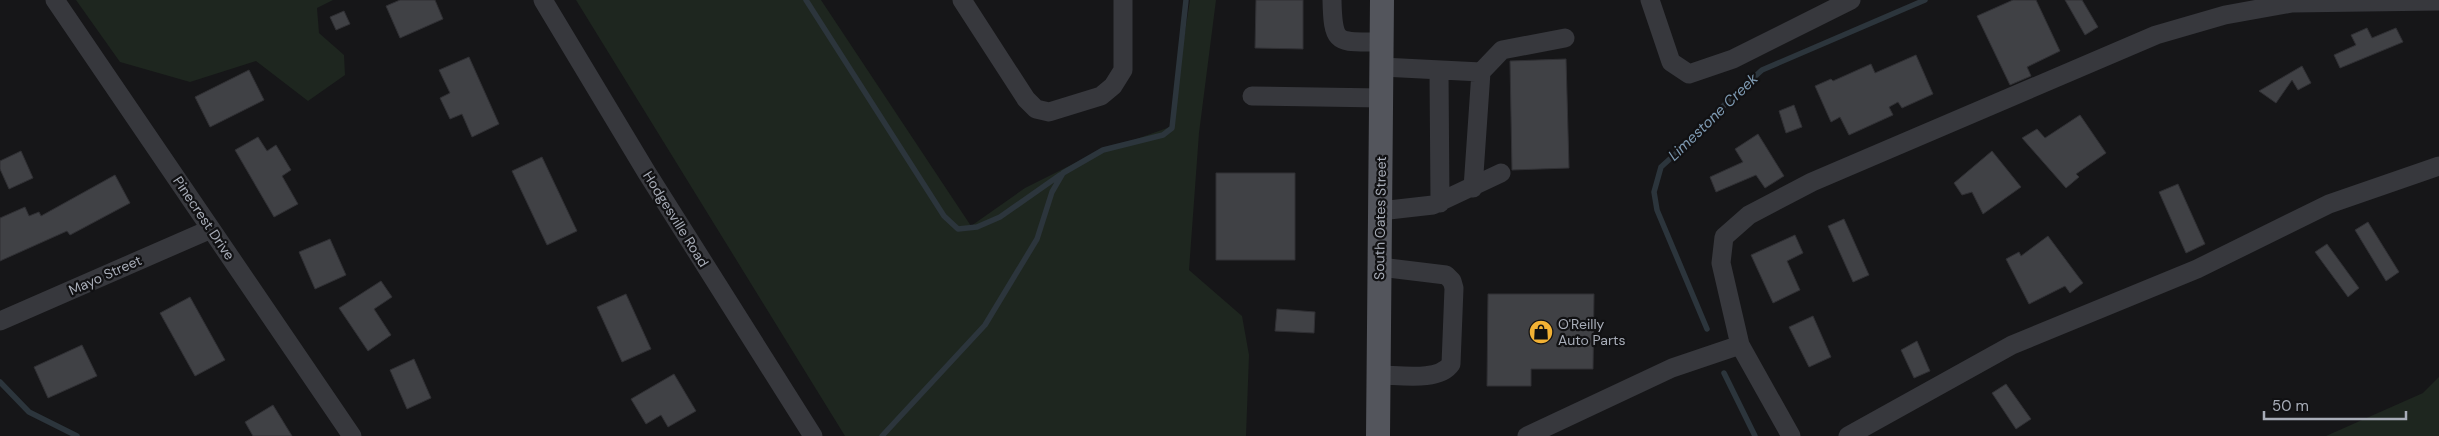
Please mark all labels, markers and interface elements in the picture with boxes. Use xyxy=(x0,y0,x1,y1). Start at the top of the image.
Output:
water label: Limestone Creek xyxy=(1664,69,1762,165)
street label: South Oates Street xyxy=(1370,156,1390,280)
street label: Hodgesville Road xyxy=(639,168,713,270)
street label: Pinecrest Drive xyxy=(169,173,239,263)
street label: Mayo Street xyxy=(66,251,144,299)
place label: O'Reilly Auto Parts xyxy=(1558,315,1626,349)
shop icon: O'Reilly Auto Parts xyxy=(1528,319,1554,345)
scale bar xyxy=(2264,388,2406,420)
text: 50 m xyxy=(2272,396,2309,416)

